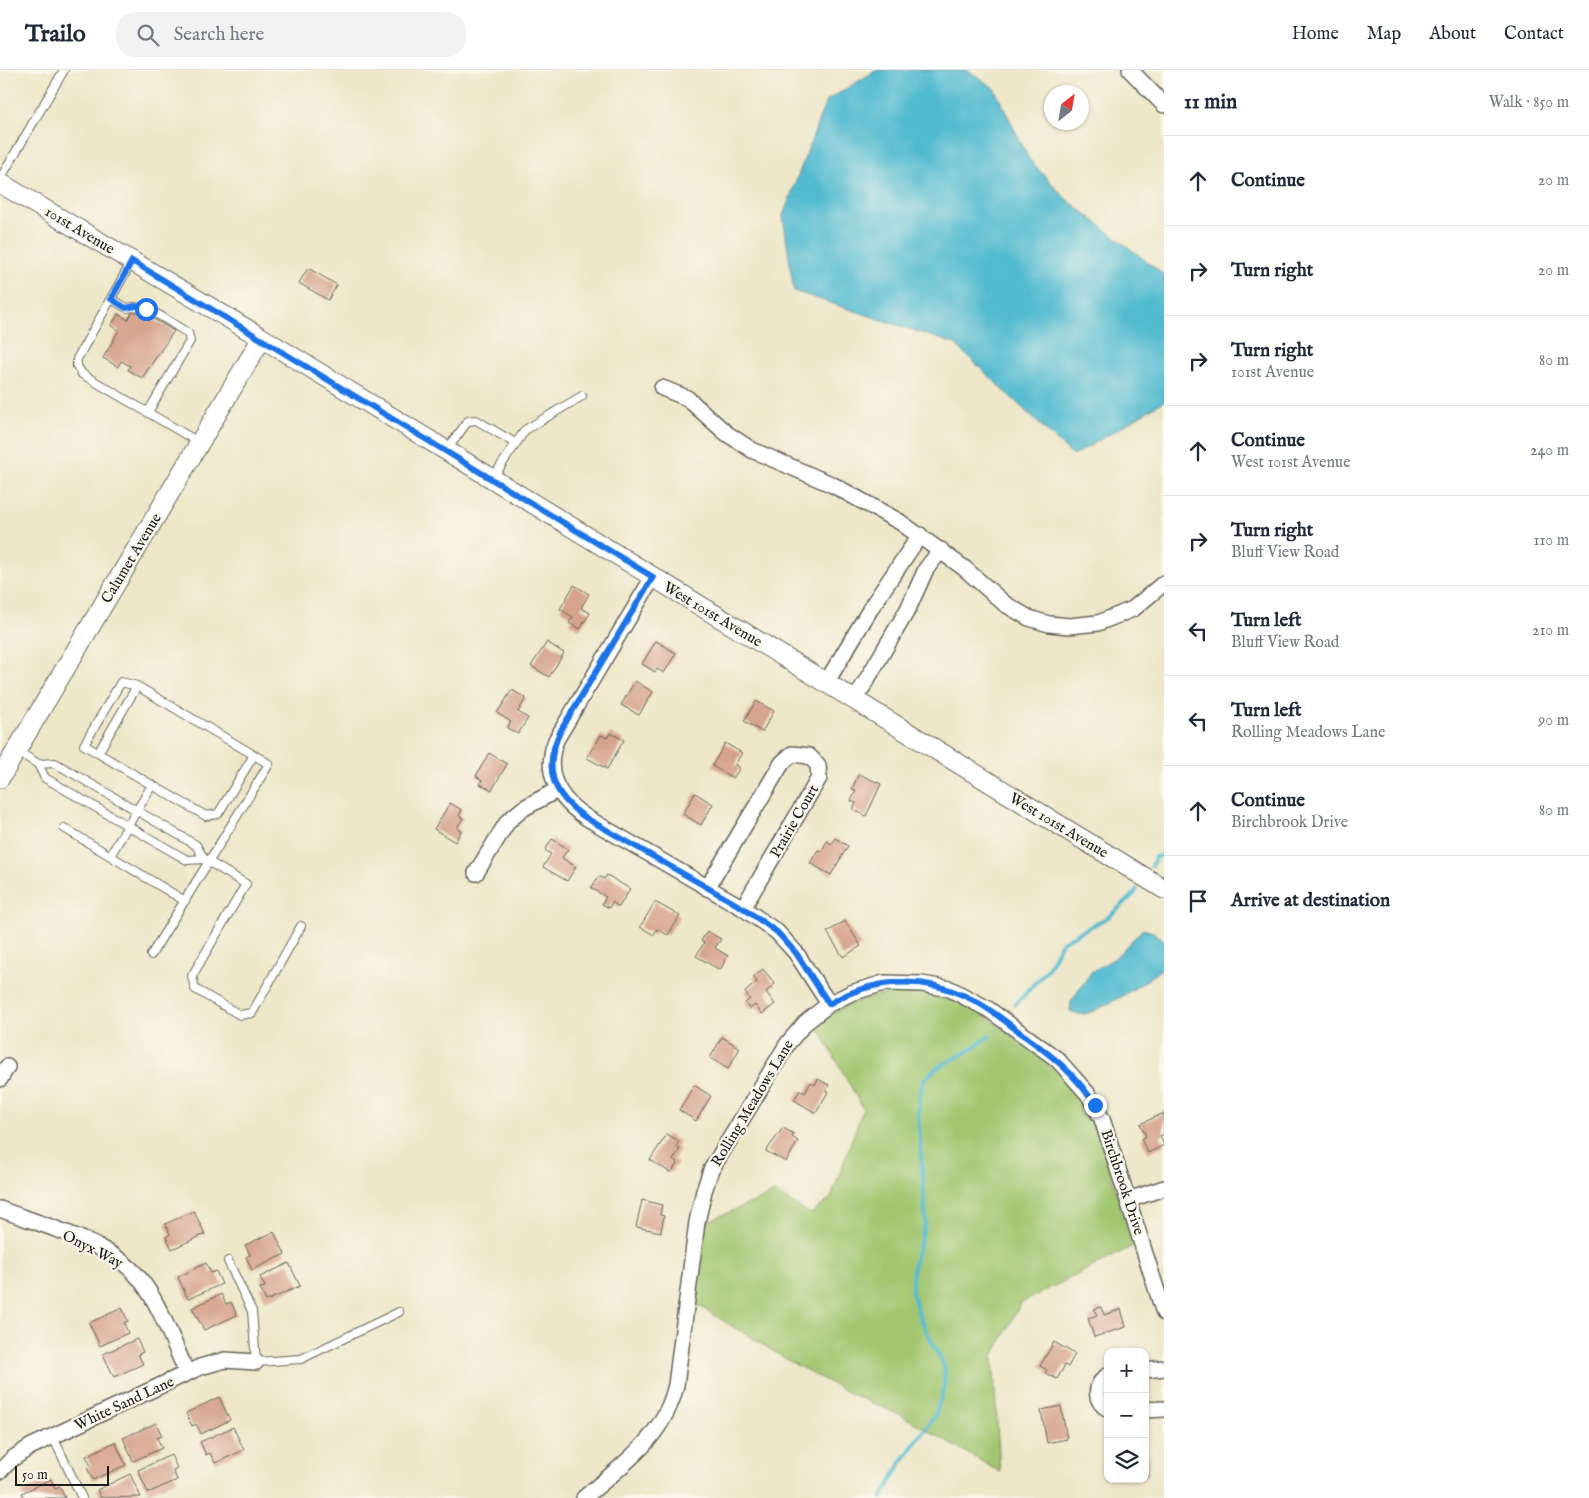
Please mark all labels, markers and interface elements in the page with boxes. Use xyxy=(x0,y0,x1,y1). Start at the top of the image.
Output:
search box xyxy=(116,12,466,57)
text: Trailo xyxy=(25,19,86,50)
icon: search xyxy=(134,21,162,49)
text: Search here xyxy=(174,23,264,47)
text: Home xyxy=(1292,23,1339,46)
text: Map xyxy=(1367,23,1401,46)
text: About xyxy=(1429,23,1476,46)
text: Contact xyxy=(1504,23,1564,46)
north arrow xyxy=(1044,85,1089,130)
text: 11 min xyxy=(1184,89,1237,116)
text: Walk · 850 m xyxy=(1489,93,1569,113)
icon: ahead xyxy=(1184,167,1212,195)
text: Continue xyxy=(1231,169,1305,193)
text: 20 m xyxy=(1538,171,1569,191)
street label: 101st Avenue xyxy=(41,202,118,259)
icon: right xyxy=(1184,257,1212,285)
text: Turn right xyxy=(1231,259,1313,283)
text: 20 m xyxy=(1538,261,1569,281)
route start xyxy=(135,298,158,321)
text: Turn right xyxy=(1231,339,1313,363)
icon: right xyxy=(1184,347,1212,375)
text: 80 m xyxy=(1539,351,1569,371)
text: 101st Avenue xyxy=(1231,363,1314,383)
text: Continue xyxy=(1231,429,1305,453)
icon: ahead xyxy=(1184,437,1212,465)
text: 240 m xyxy=(1530,441,1569,461)
text: West 101st Avenue xyxy=(1231,453,1351,473)
street label: Calumet Avenue xyxy=(97,510,166,607)
text: Turn right xyxy=(1231,519,1313,543)
icon: right xyxy=(1184,527,1212,555)
text: 110 m xyxy=(1533,531,1569,551)
text: Bluff View Road xyxy=(1231,543,1339,563)
street label: West 101st Avenue xyxy=(660,577,766,651)
text: Turn left xyxy=(1231,609,1302,633)
icon: left xyxy=(1184,617,1212,645)
text: 210 m xyxy=(1532,621,1569,641)
text: Bluff View Road xyxy=(1231,633,1339,653)
text: Turn left xyxy=(1231,699,1302,723)
icon: left xyxy=(1184,707,1212,735)
text: 90 m xyxy=(1538,711,1569,731)
text: Rolling Meadows Lane xyxy=(1231,723,1385,743)
street label: Prairie Court xyxy=(766,781,823,861)
street label: West 101st Avenue xyxy=(1006,788,1112,862)
text: Continue xyxy=(1231,789,1305,813)
icon: ahead xyxy=(1184,797,1212,825)
text: 80 m xyxy=(1539,801,1569,821)
text: Birchbrook Drive xyxy=(1231,813,1348,833)
icon: arrive xyxy=(1184,887,1212,915)
text: Arrive at destination xyxy=(1231,889,1390,913)
street label: Rolling Meadows Lane xyxy=(707,1036,798,1170)
route end xyxy=(1084,1094,1107,1117)
street label: Birchbrook Drive xyxy=(1097,1127,1149,1237)
street label: Onyx Way xyxy=(59,1226,127,1273)
map controls xyxy=(1104,1348,1149,1483)
button: + xyxy=(1104,1348,1149,1393)
street label: White Sand Lane xyxy=(71,1372,177,1435)
button: − xyxy=(1104,1393,1149,1438)
button: layers xyxy=(1104,1438,1149,1483)
scale bar xyxy=(15,1463,109,1486)
text: 50 m xyxy=(22,1466,48,1484)

